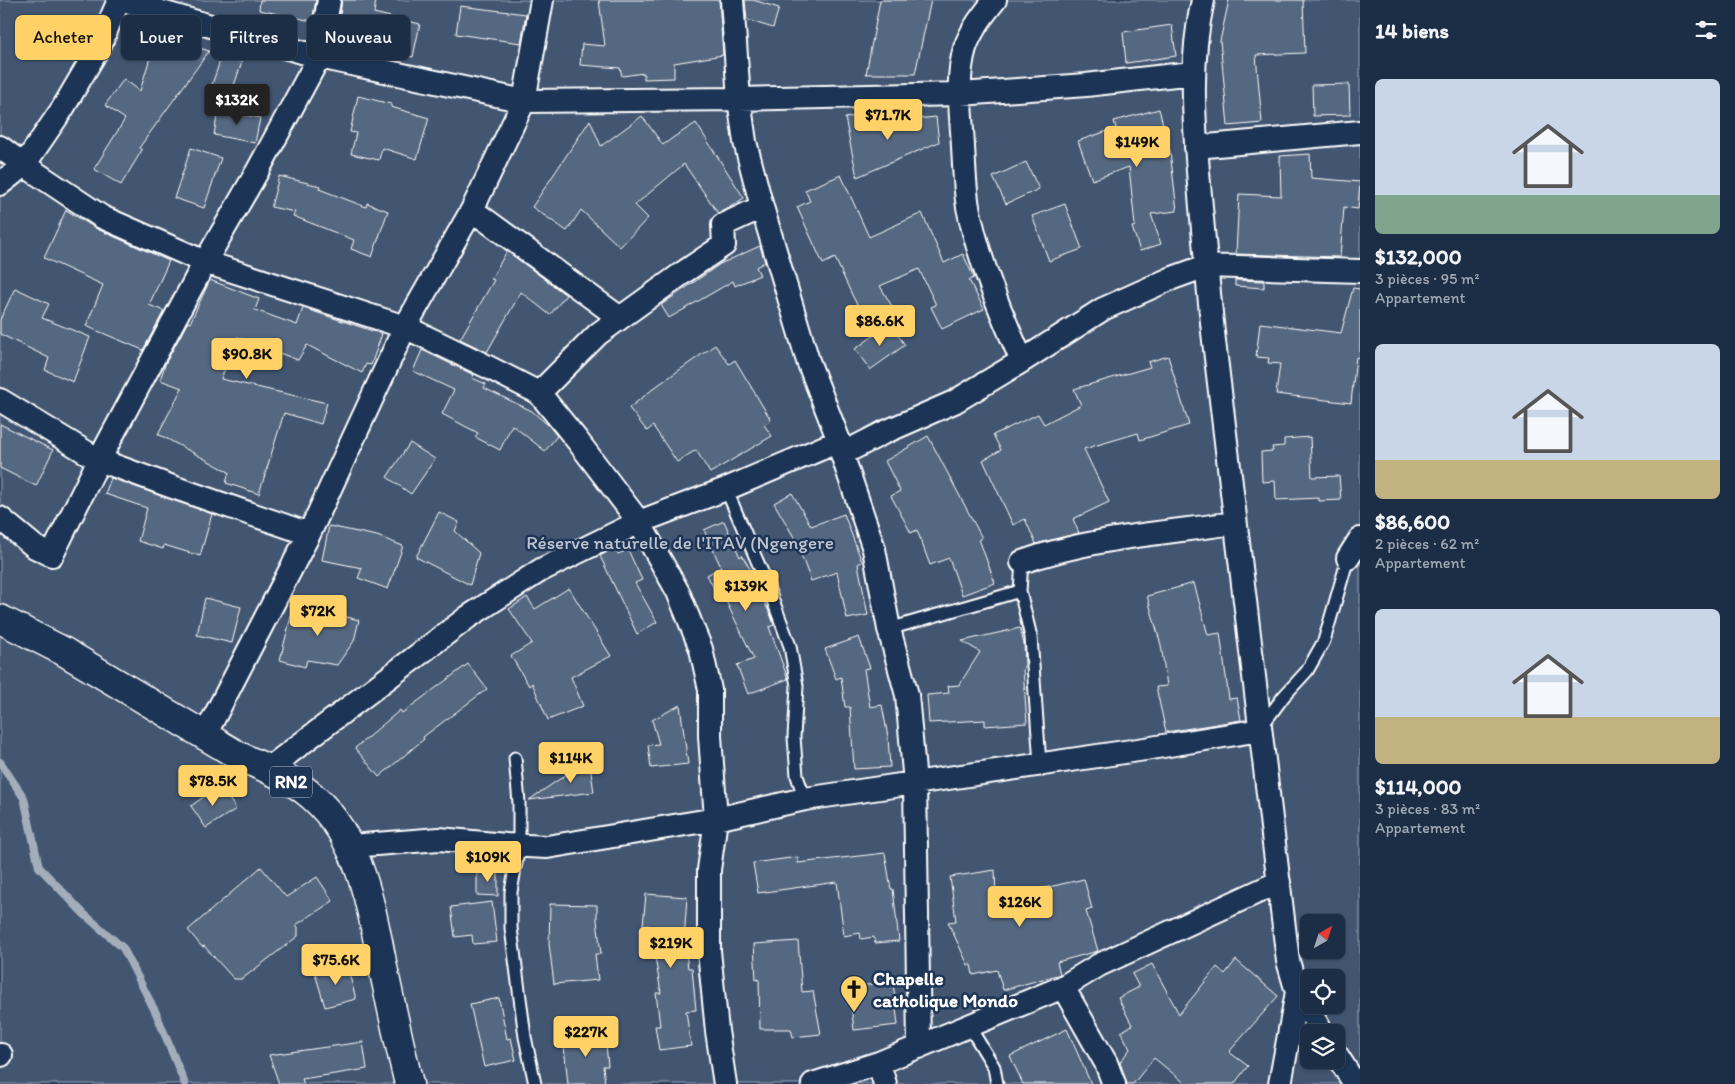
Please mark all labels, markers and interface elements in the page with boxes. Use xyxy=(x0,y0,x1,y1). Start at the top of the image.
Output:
chip: Acheter xyxy=(15,15,111,60)
chip: Louer xyxy=(121,15,201,60)
chip: Filtres xyxy=(211,15,297,60)
chip: Nouveau xyxy=(307,15,410,60)
icon: filters xyxy=(1692,16,1720,44)
text: 14 biens xyxy=(1375,18,1449,43)
pin: $132K xyxy=(202,84,272,126)
text: $132K xyxy=(216,90,258,109)
pin: $71.7K xyxy=(847,98,929,141)
text: $71.7K xyxy=(865,105,911,124)
icon: home xyxy=(1503,111,1593,201)
pin: $149K xyxy=(1102,126,1172,168)
text: $149K xyxy=(1115,132,1159,151)
text: $132,000 xyxy=(1375,244,1462,269)
text: 3 pièces · 95 m² xyxy=(1375,269,1479,288)
text: Appartement xyxy=(1375,288,1466,307)
pin: $86.6K xyxy=(839,304,921,347)
text: $86.6K xyxy=(856,311,904,330)
pin: $90.8K xyxy=(206,338,288,380)
text: $90.8K xyxy=(222,344,272,363)
icon: home xyxy=(1503,376,1593,466)
text: $86,600 xyxy=(1375,509,1450,534)
park label: Réserve naturelle de l'ITAV (Ngengere xyxy=(526,531,834,554)
text: 2 pièces · 62 m² xyxy=(1375,534,1479,553)
text: Appartement xyxy=(1375,553,1466,572)
pin: $139K xyxy=(711,570,781,612)
text: $139K xyxy=(725,576,767,595)
pin: $72K xyxy=(288,594,348,637)
text: $72K xyxy=(301,601,335,620)
icon: home xyxy=(1503,641,1593,731)
pin: $114K xyxy=(536,742,606,784)
text: $114K xyxy=(550,748,592,767)
pin: $78.5K xyxy=(172,764,254,807)
road number: RN2 xyxy=(270,766,312,798)
text: $78.5K xyxy=(189,771,237,790)
text: $114,000 xyxy=(1375,774,1462,799)
text: 3 pièces · 83 m² xyxy=(1375,799,1480,818)
text: Appartement xyxy=(1375,818,1466,837)
pin: $109K xyxy=(453,840,523,883)
text: $109K xyxy=(466,847,510,866)
pin: $126K xyxy=(985,886,1055,928)
text: $126K xyxy=(999,892,1041,911)
north arrow xyxy=(1300,914,1345,959)
map controls xyxy=(1300,914,1345,1069)
pin: $219K xyxy=(636,926,706,969)
text: $219K xyxy=(650,933,692,952)
pin: $75.6K xyxy=(295,944,377,986)
text: $75.6K xyxy=(312,950,360,969)
place label: Chapelle catholique Mondo xyxy=(873,967,1018,1012)
button: locate xyxy=(1300,969,1345,1014)
church icon: Chapelle catholique Mondo xyxy=(839,974,869,1013)
pin: $227K xyxy=(551,1016,621,1058)
text: $227K xyxy=(564,1022,608,1041)
button: layers xyxy=(1300,1024,1345,1069)

